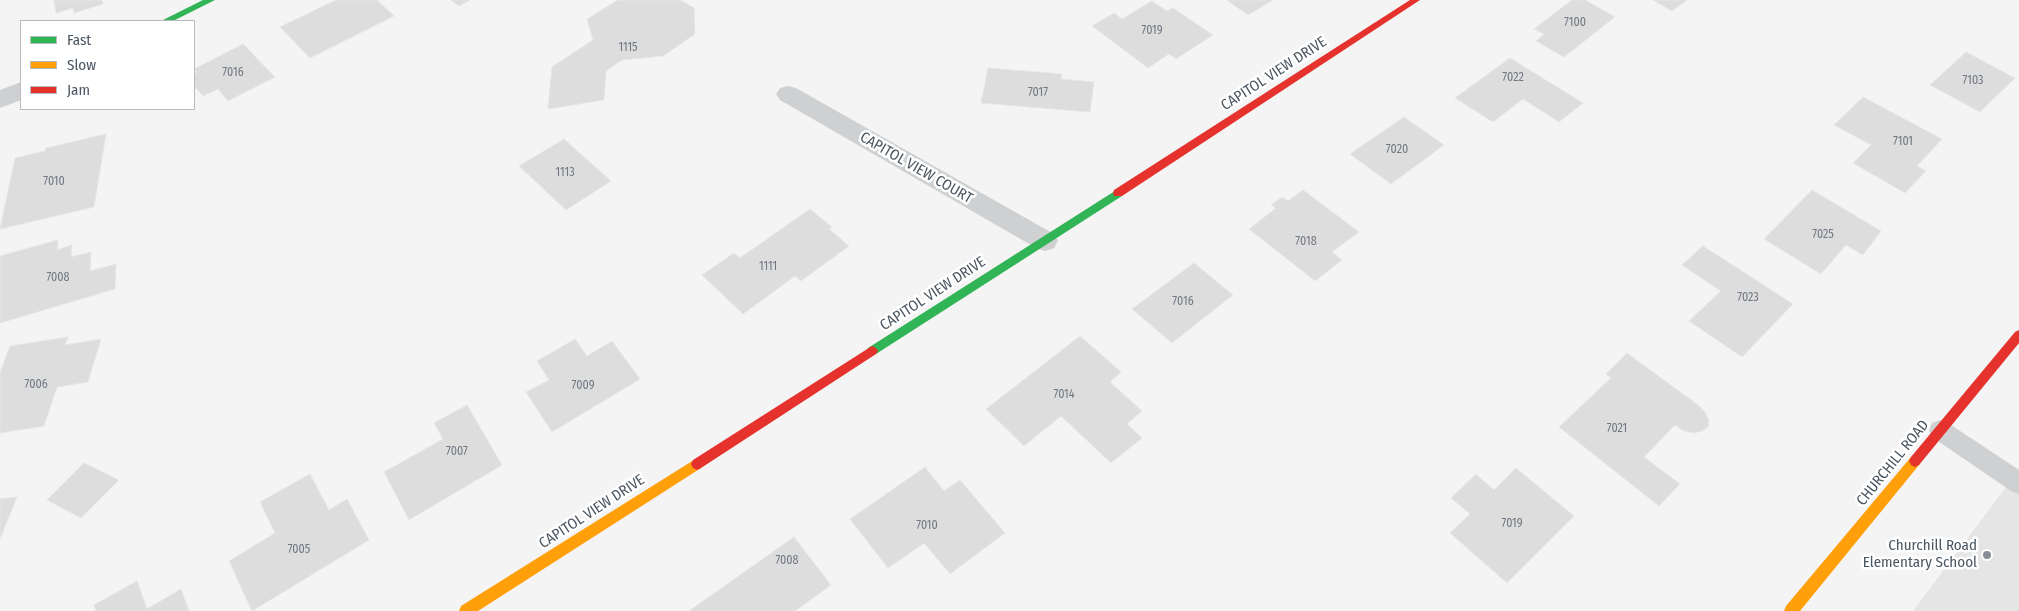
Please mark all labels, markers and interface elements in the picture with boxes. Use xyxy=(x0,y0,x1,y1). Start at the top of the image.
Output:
house number: 7100 xyxy=(1564,16,1586,30)
legend xyxy=(20,20,195,110)
house number: 7019 xyxy=(1141,24,1163,38)
text: Fast xyxy=(67,31,91,49)
street label: CAPITOL VIEW DRIVE xyxy=(1218,33,1330,115)
house number: 1115 xyxy=(618,41,638,55)
text: Slow xyxy=(67,56,96,74)
house number: 7016 xyxy=(222,66,244,80)
house number: 7022 xyxy=(1502,71,1524,85)
house number: 7103 xyxy=(1963,74,1983,88)
text: Jam xyxy=(67,81,90,99)
house number: 7017 xyxy=(1028,86,1048,100)
street label: CAPITOL VIEW COURT xyxy=(856,128,976,208)
house number: 7101 xyxy=(1893,135,1913,149)
house number: 7020 xyxy=(1386,143,1408,157)
house number: 1113 xyxy=(555,166,575,180)
house number: 7010 xyxy=(43,175,65,189)
house number: 7025 xyxy=(1812,228,1834,242)
house number: 7018 xyxy=(1295,235,1317,249)
street label: CAPITOL VIEW DRIVE xyxy=(877,253,989,335)
house number: 1111 xyxy=(759,260,777,274)
house number: 7008 xyxy=(46,271,70,285)
house number: 7023 xyxy=(1737,291,1759,305)
house number: 7016 xyxy=(1172,295,1194,309)
house number: 7006 xyxy=(24,378,48,392)
house number: 7009 xyxy=(572,379,594,393)
house number: 7014 xyxy=(1053,388,1075,402)
street label: CHURCHILL ROAD xyxy=(1853,417,1933,509)
house number: 7021 xyxy=(1607,422,1627,436)
house number: 7007 xyxy=(446,445,468,459)
street label: CAPITOL VIEW DRIVE xyxy=(536,471,648,553)
house number: 7019 xyxy=(1501,517,1523,531)
house number: 7010 xyxy=(916,519,938,533)
place label: Churchill Road Elementary School xyxy=(1863,537,1977,572)
house number: 7005 xyxy=(288,543,310,557)
marker: Churchill Road Elementary School xyxy=(1981,549,1993,561)
house number: 7008 xyxy=(775,554,799,568)

